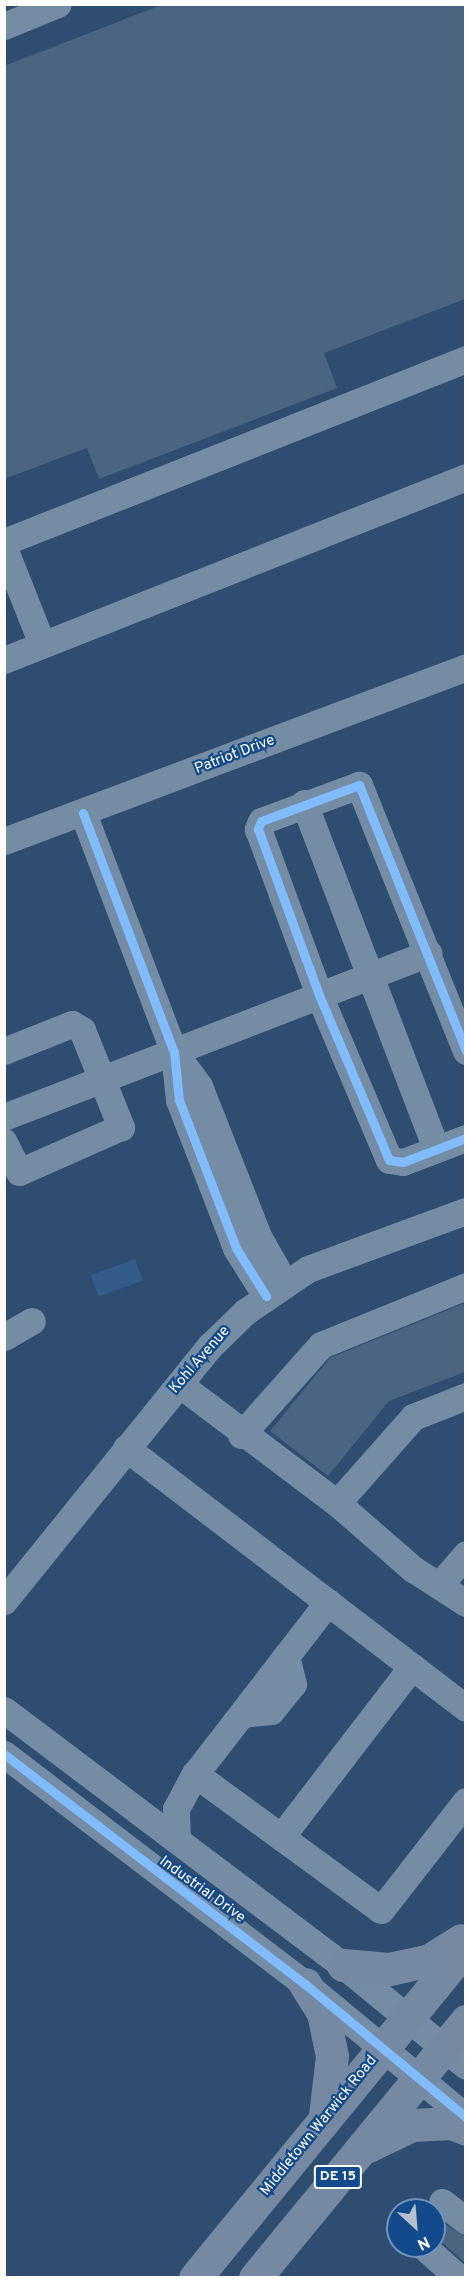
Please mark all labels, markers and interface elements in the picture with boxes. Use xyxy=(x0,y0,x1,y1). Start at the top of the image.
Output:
street label: Patriot Drive xyxy=(192,731,278,779)
street label: Kohl Avenue xyxy=(166,1322,234,1398)
street label: Industrial Drive xyxy=(155,1853,249,1927)
street label: Middletown Warwick Road xyxy=(257,2052,381,2200)
road number: DE 15 xyxy=(312,2166,364,2188)
north arrow xyxy=(386,2198,446,2258)
text: N xyxy=(413,2231,433,2254)

